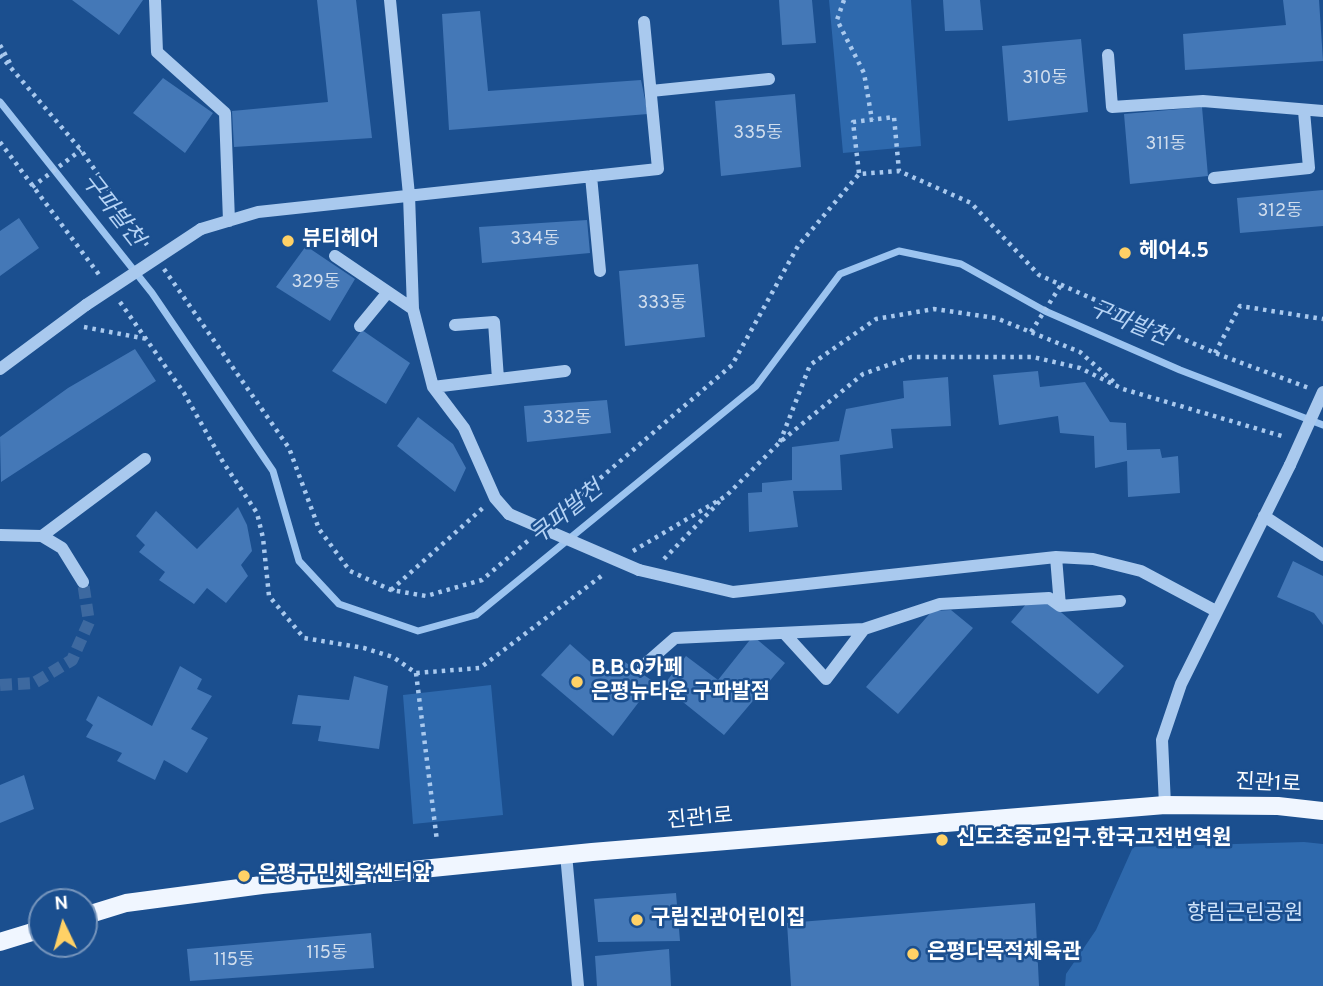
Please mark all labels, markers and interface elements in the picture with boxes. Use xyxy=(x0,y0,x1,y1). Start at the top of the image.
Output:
house number: 310동 xyxy=(1022,68,1068,90)
house number: 335동 xyxy=(733,123,783,145)
house number: 311동 xyxy=(1146,134,1186,156)
water label: 구파발천 xyxy=(74,169,148,253)
house number: 312동 xyxy=(1257,201,1303,223)
place label: 뷰티헤어 xyxy=(302,228,379,254)
house number: 334동 xyxy=(510,229,560,251)
marker: 뷰티헤어 xyxy=(280,233,296,249)
place label: 헤어4.5 xyxy=(1139,240,1209,266)
marker: 헤어4.5 xyxy=(1117,245,1133,261)
house number: 329동 xyxy=(292,272,340,294)
house number: 333동 xyxy=(637,293,687,315)
water label: 구파발천 xyxy=(1085,296,1173,354)
house number: 332동 xyxy=(543,408,591,430)
water label: 구파발천 xyxy=(526,477,610,551)
place label: B.B.Q카페 은평뉴타운 구파발점 xyxy=(591,657,770,707)
marker: B.B.Q카페 은평뉴타운 구파발점 xyxy=(569,674,585,690)
street label: 진관1로 xyxy=(1234,771,1302,799)
street label: 진관1로 xyxy=(666,805,734,835)
place label: 신도초중교입구.한국고전번역원 xyxy=(956,827,1232,853)
marker: 신도초중교입구.한국고전번역원 xyxy=(934,832,950,848)
place label: 은평구민체육센터앞 xyxy=(258,863,432,889)
marker: 은평구민체육센터앞 xyxy=(236,868,252,884)
north arrow xyxy=(28,888,98,958)
text: N xyxy=(53,892,69,917)
park label: 향림근린공원 xyxy=(1187,902,1303,928)
place label: 구립진관어린이집 xyxy=(651,907,806,933)
marker: 구립진관어린이집 xyxy=(629,912,645,928)
place label: 은평다목적체육관 xyxy=(927,941,1082,967)
house number: 115동 xyxy=(306,943,348,965)
marker: 은평다목적체육관 xyxy=(905,946,921,962)
house number: 115동 xyxy=(213,950,255,972)

